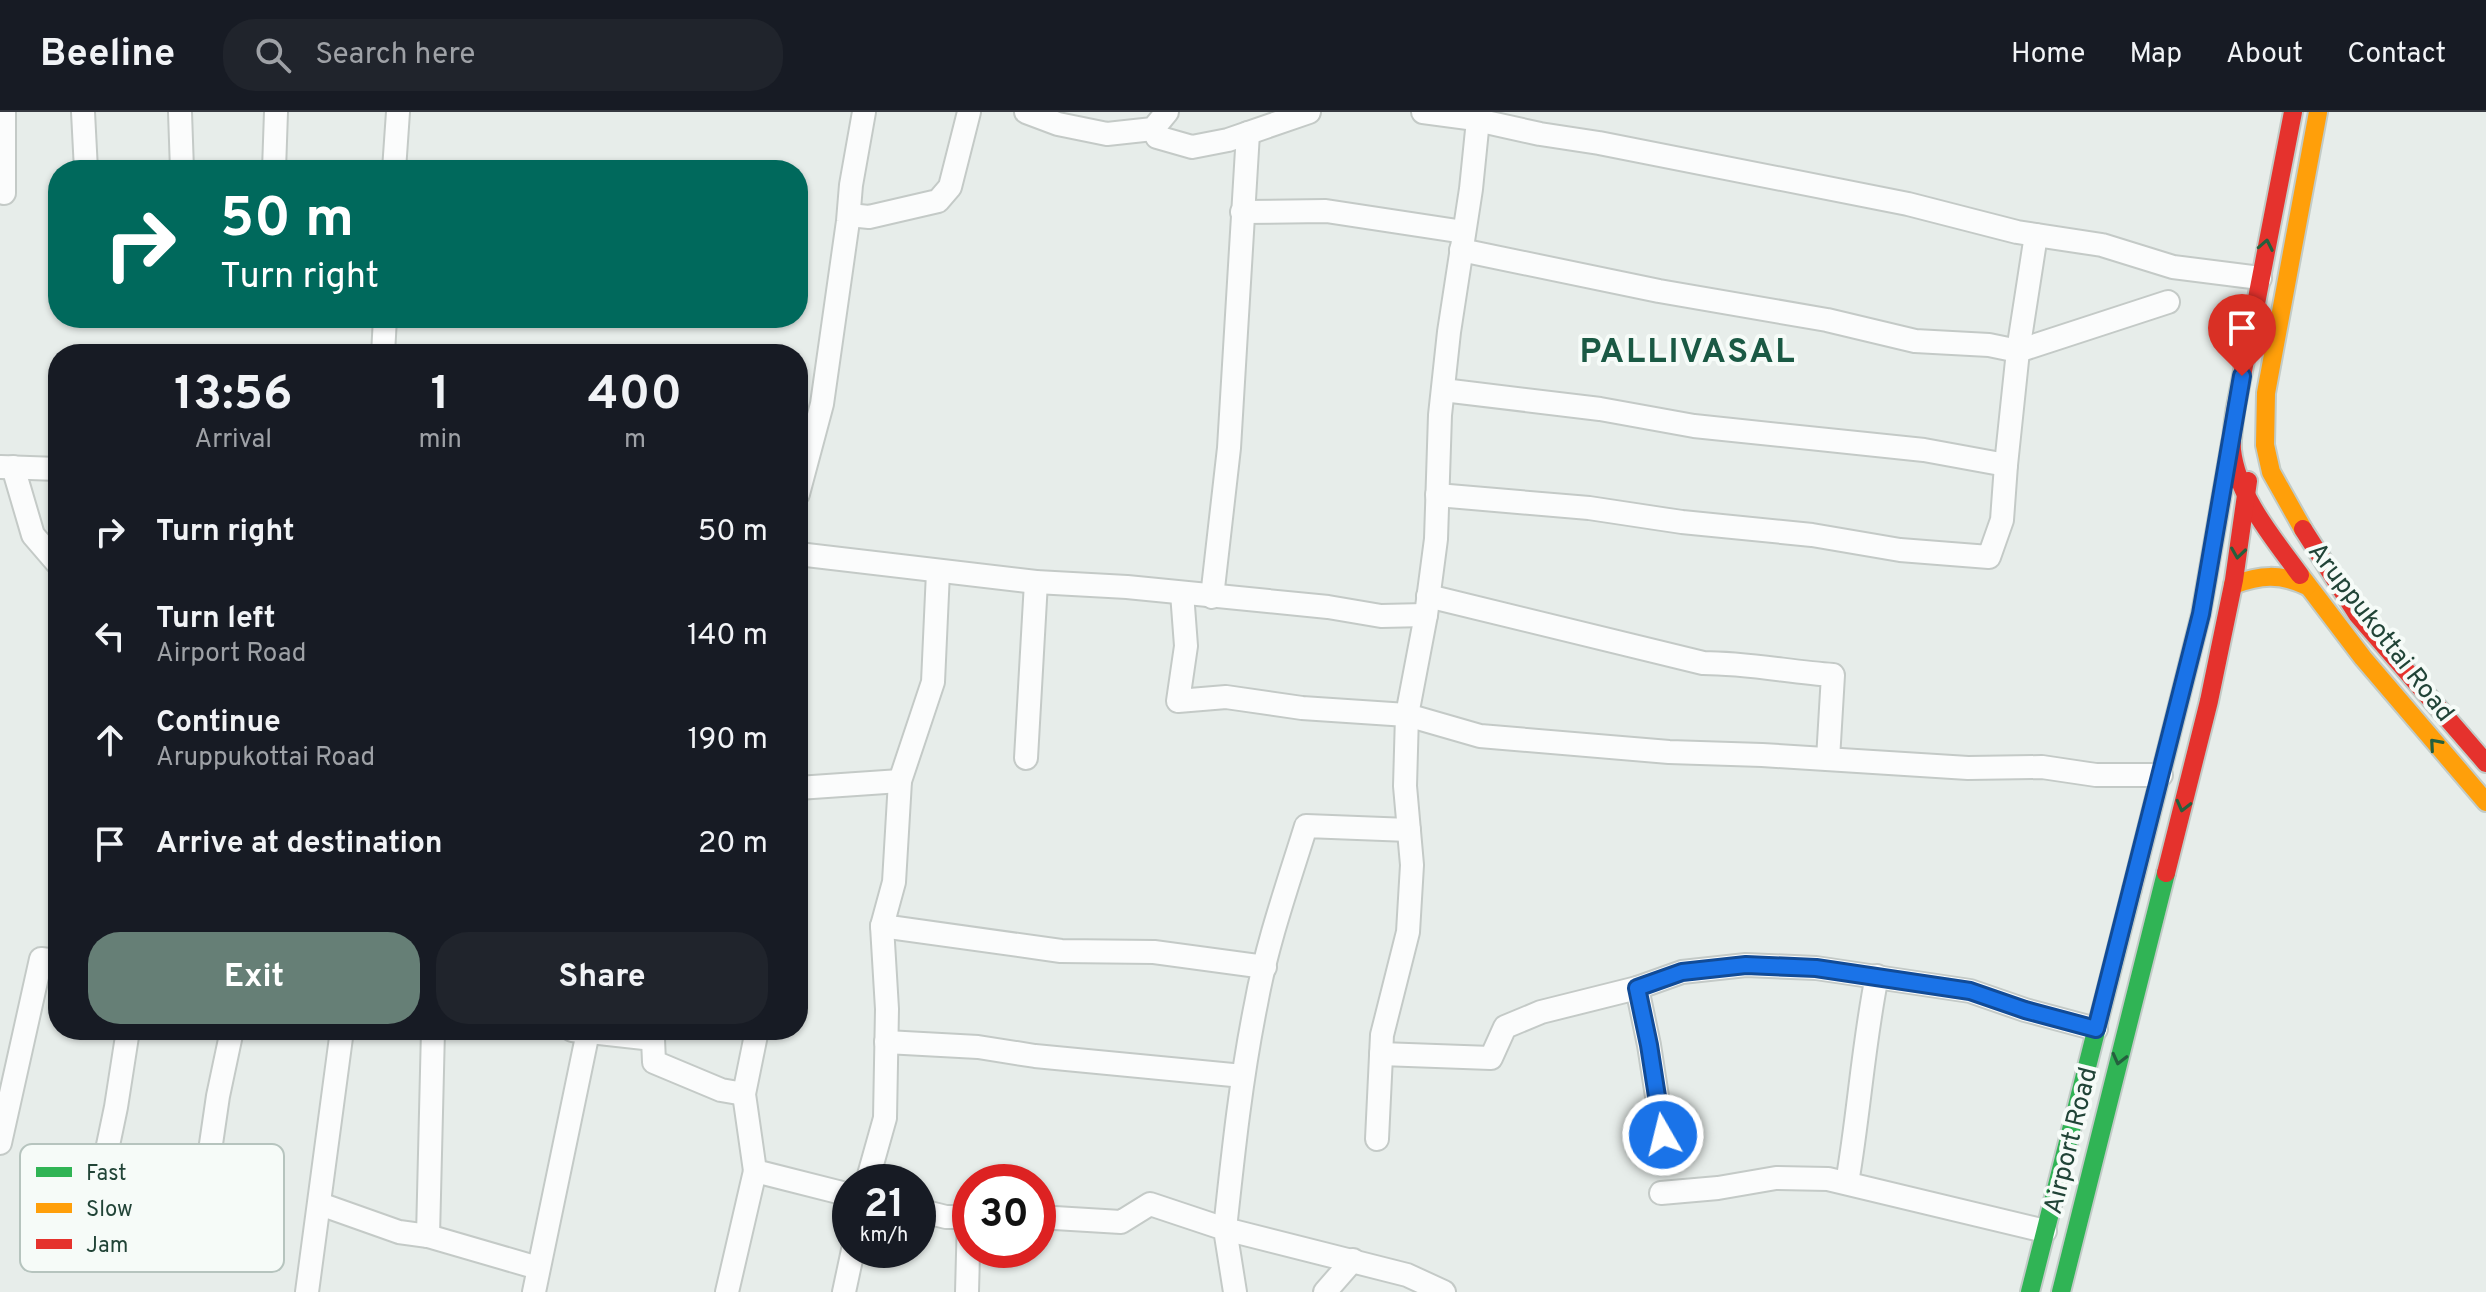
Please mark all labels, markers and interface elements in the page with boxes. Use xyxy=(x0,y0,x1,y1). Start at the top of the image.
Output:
search box xyxy=(223,19,783,91)
text: Beeline xyxy=(40,31,175,80)
icon: search xyxy=(251,33,295,77)
text: Search here xyxy=(315,37,475,74)
text: Home xyxy=(2011,37,2085,73)
text: Map xyxy=(2129,37,2182,73)
text: About xyxy=(2226,37,2303,73)
text: Contact xyxy=(2347,37,2446,73)
text: 50 m xyxy=(220,186,354,256)
icon: right xyxy=(88,192,192,296)
one-way arrow xyxy=(2257,238,2274,252)
text: Turn right xyxy=(220,255,379,301)
pin xyxy=(2208,294,2276,376)
icon: arrive xyxy=(2220,306,2264,350)
district label: PALLIVASAL xyxy=(1580,332,1796,375)
text: 13:56 xyxy=(174,366,293,426)
text: 1 xyxy=(431,366,450,426)
text: 400 xyxy=(588,366,682,426)
text: Arrival xyxy=(195,424,272,457)
text: min xyxy=(419,424,462,457)
text: m xyxy=(624,424,646,457)
icon: right xyxy=(88,510,132,554)
text: Turn right xyxy=(156,514,294,551)
text: 50 m xyxy=(698,514,768,551)
street label: Aruppukottai Road xyxy=(2300,537,2460,729)
one-way arrow xyxy=(2230,546,2247,559)
text: Turn left xyxy=(156,601,276,638)
icon: left xyxy=(88,614,132,658)
text: 140 m xyxy=(687,618,768,655)
text: Airport Road xyxy=(156,638,306,671)
text: Continue xyxy=(156,705,281,742)
icon: ahead xyxy=(88,718,132,762)
text: 190 m xyxy=(687,722,768,759)
one-way arrow xyxy=(2430,738,2444,753)
text: Aruppukottai Road xyxy=(156,742,375,775)
one-way arrow xyxy=(2175,799,2192,813)
icon: arrive xyxy=(88,822,132,866)
text: Arrive at destination xyxy=(156,826,442,863)
text: 20 m xyxy=(698,826,768,863)
button: Exit xyxy=(88,932,420,1024)
button: Share xyxy=(436,932,768,1024)
one-way arrow xyxy=(2112,1051,2129,1065)
street label: Airport Road xyxy=(2038,1064,2106,1218)
position arrow xyxy=(1621,1093,1705,1177)
legend xyxy=(20,1144,284,1272)
text: Fast xyxy=(86,1161,127,1188)
speed limit sign: 30 xyxy=(952,1164,1056,1268)
text: 21 xyxy=(864,1181,904,1231)
text: Slow xyxy=(86,1197,133,1224)
text: km/h xyxy=(860,1223,908,1249)
text: Jam xyxy=(86,1233,129,1260)

